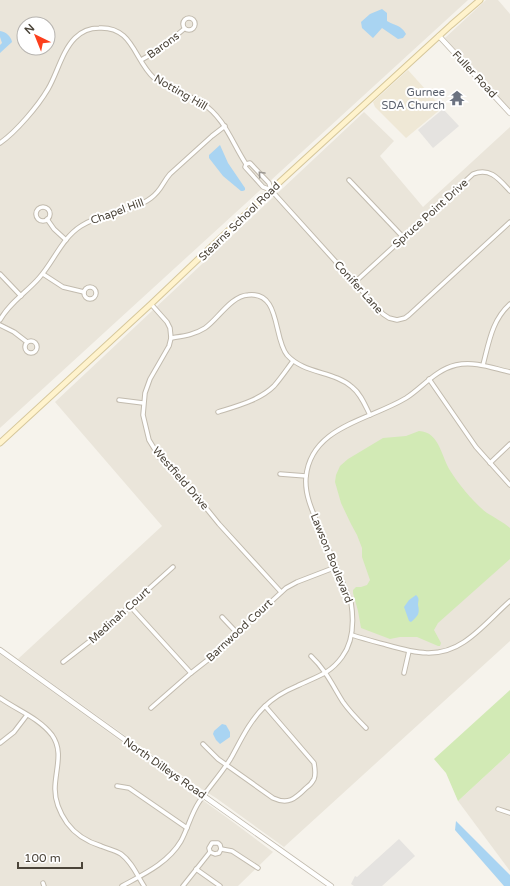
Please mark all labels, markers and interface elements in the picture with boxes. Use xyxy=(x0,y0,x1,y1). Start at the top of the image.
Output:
north arrow xyxy=(16,16,56,56)
text: N xyxy=(22,21,37,37)
street label: Barons xyxy=(145,29,182,61)
street label: Fuller Road xyxy=(450,48,500,101)
street label: Notting Hill xyxy=(152,72,210,113)
place label: Gurnee SDA Church xyxy=(381,86,445,112)
temple icon: Gurnee SDA Church xyxy=(448,89,466,107)
one-way arrow xyxy=(259,172,266,179)
street label: Spruce Point Drive xyxy=(390,176,471,251)
street label: Stearns School Road xyxy=(196,179,283,264)
street label: Chapel Hill xyxy=(89,196,146,227)
street label: Conifer Lane xyxy=(332,258,386,316)
street label: Westfield Drive xyxy=(150,444,211,512)
street label: Lawson Boulevard xyxy=(308,511,355,605)
street label: Medinah Court xyxy=(86,584,153,646)
street label: Barnwood Court xyxy=(204,596,275,664)
street label: North Dilleys Road xyxy=(121,735,208,802)
scale bar xyxy=(18,844,82,870)
text: 100 m xyxy=(24,851,61,865)

